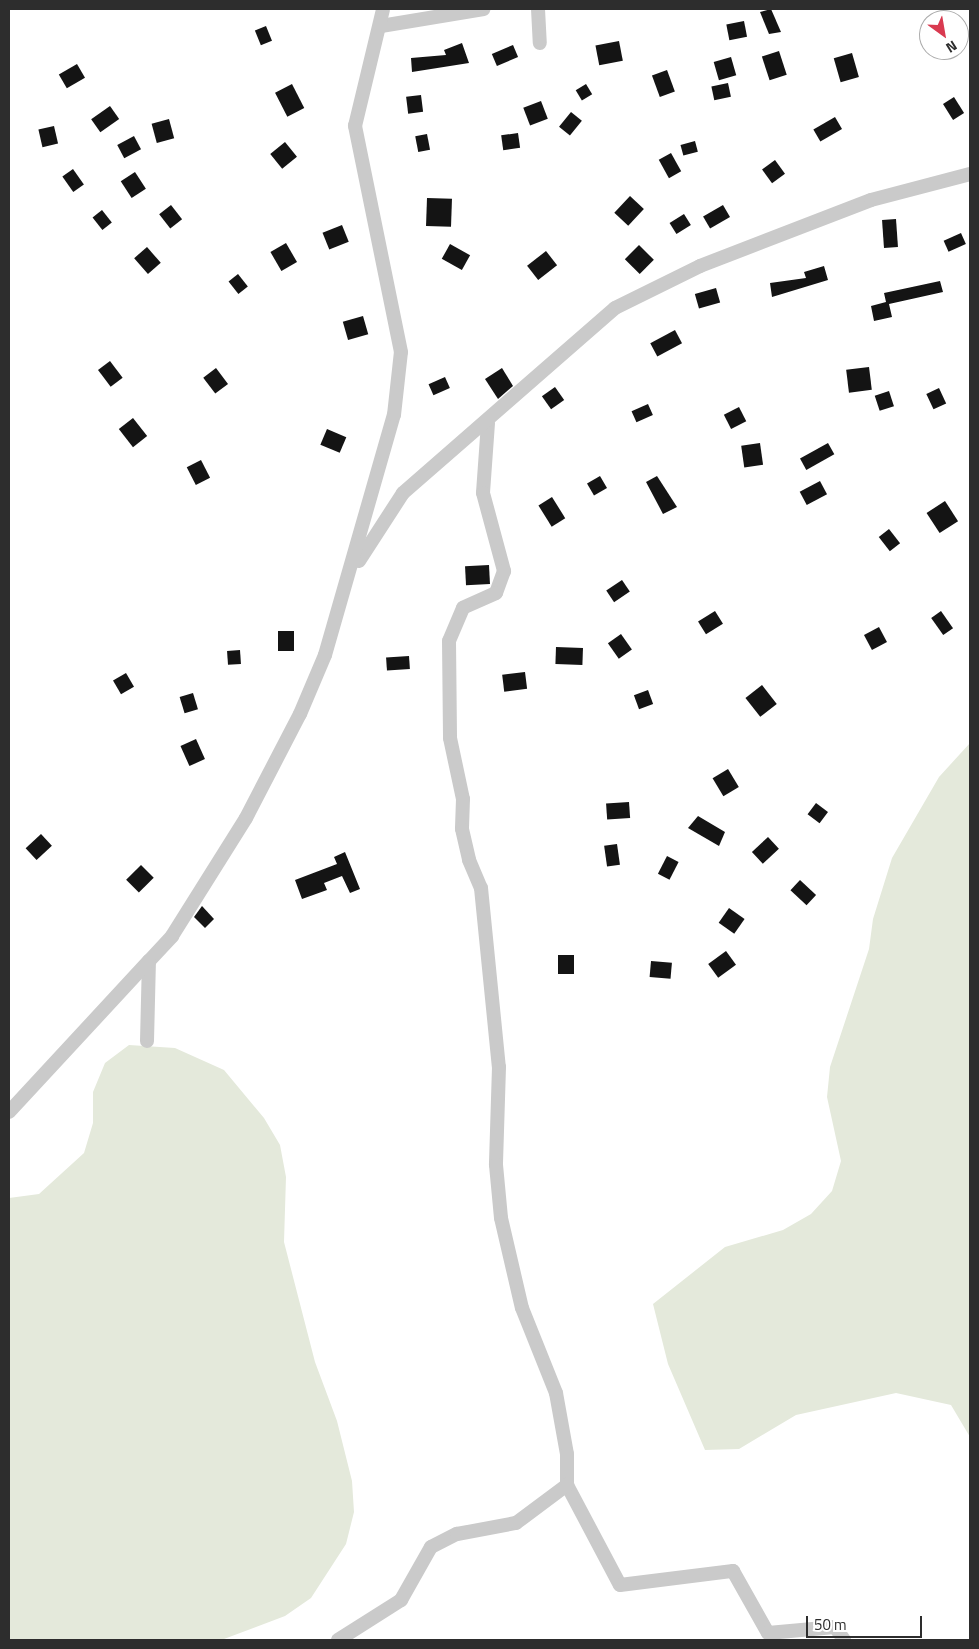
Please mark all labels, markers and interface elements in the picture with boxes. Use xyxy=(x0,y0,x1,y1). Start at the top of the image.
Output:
north arrow xyxy=(919,10,969,60)
text: N xyxy=(942,36,961,59)
scale bar xyxy=(809,1606,925,1638)
text: 50 m xyxy=(814,1613,847,1636)

